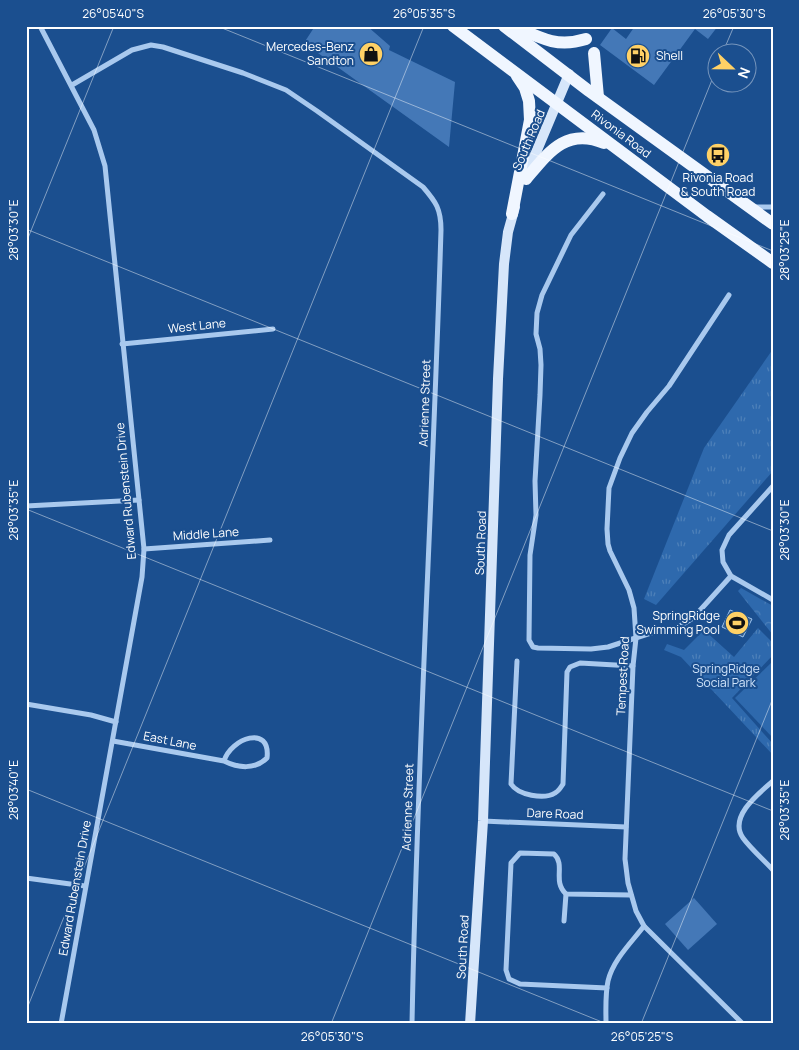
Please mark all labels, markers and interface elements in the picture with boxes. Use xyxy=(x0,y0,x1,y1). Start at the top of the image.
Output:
text: 26°05'40"S xyxy=(82,5,144,22)
text: 26°05'35"S xyxy=(393,5,455,22)
text: 26°05'30"S xyxy=(703,5,765,22)
place label: Mercedes-Benz Sandton xyxy=(266,38,354,69)
shop icon: Mercedes-Benz Sandton xyxy=(358,41,384,67)
north arrow xyxy=(706,42,756,92)
fuel station icon: Shell xyxy=(625,43,651,69)
place label: Shell xyxy=(656,47,683,64)
text: N xyxy=(734,65,755,81)
street label: Rivonia Road xyxy=(588,106,655,162)
street label: South Road xyxy=(508,107,549,173)
bus stop icon: Rivonia Road & South Road xyxy=(705,142,731,168)
place label: Rivonia Road & South Road xyxy=(681,169,755,200)
text: 28°03'30"E xyxy=(5,199,22,261)
text: 28°03'25"E xyxy=(776,219,793,281)
street label: West Lane xyxy=(167,314,227,337)
street label: Adrienne Street xyxy=(414,359,435,447)
street label: Edward Rubenstein Drive xyxy=(111,422,140,560)
text: 28°03'35"E xyxy=(5,479,22,540)
text: 28°03'30"E xyxy=(776,499,793,561)
street label: South Road xyxy=(471,511,490,575)
street label: Middle Lane xyxy=(172,523,240,544)
place label: SpringRidge Swimming Pool xyxy=(637,607,720,638)
sports icon: SpringRidge Swimming Pool xyxy=(724,610,750,636)
street label: Tempest Road xyxy=(612,636,633,716)
park label: SpringRidge Social Park xyxy=(692,660,760,691)
street label: East Lane xyxy=(142,727,198,754)
text: 28°03'40"E xyxy=(5,760,22,820)
street label: Adrienne Street xyxy=(397,763,418,851)
text: 28°03'35"E xyxy=(776,779,793,840)
street label: Dare Road xyxy=(526,804,584,823)
street label: Edward Rubenstein Drive xyxy=(54,819,95,957)
street label: South Road xyxy=(452,914,473,980)
text: 26°05'30"S xyxy=(301,1028,363,1045)
text: 26°05'25"S xyxy=(611,1028,673,1045)

